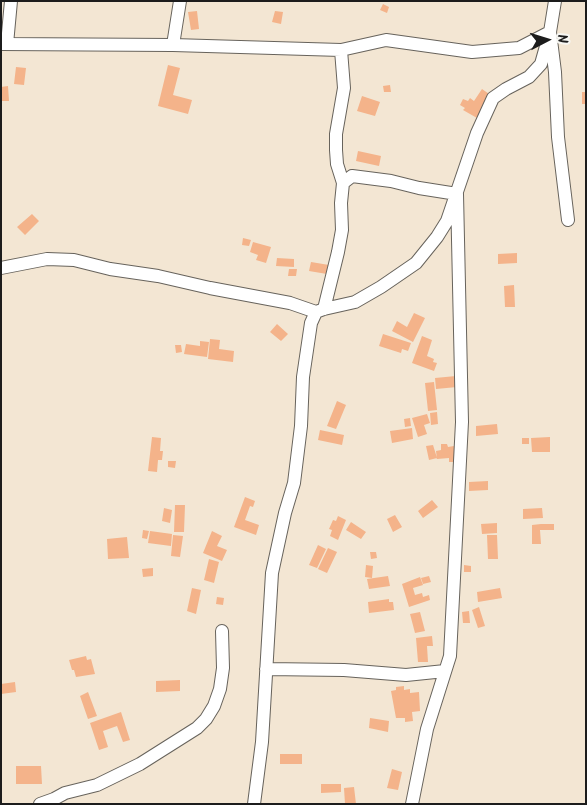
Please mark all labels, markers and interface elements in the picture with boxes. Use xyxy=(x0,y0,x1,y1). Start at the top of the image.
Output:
north arrow xyxy=(522,15,572,65)
text: N xyxy=(551,33,573,44)

